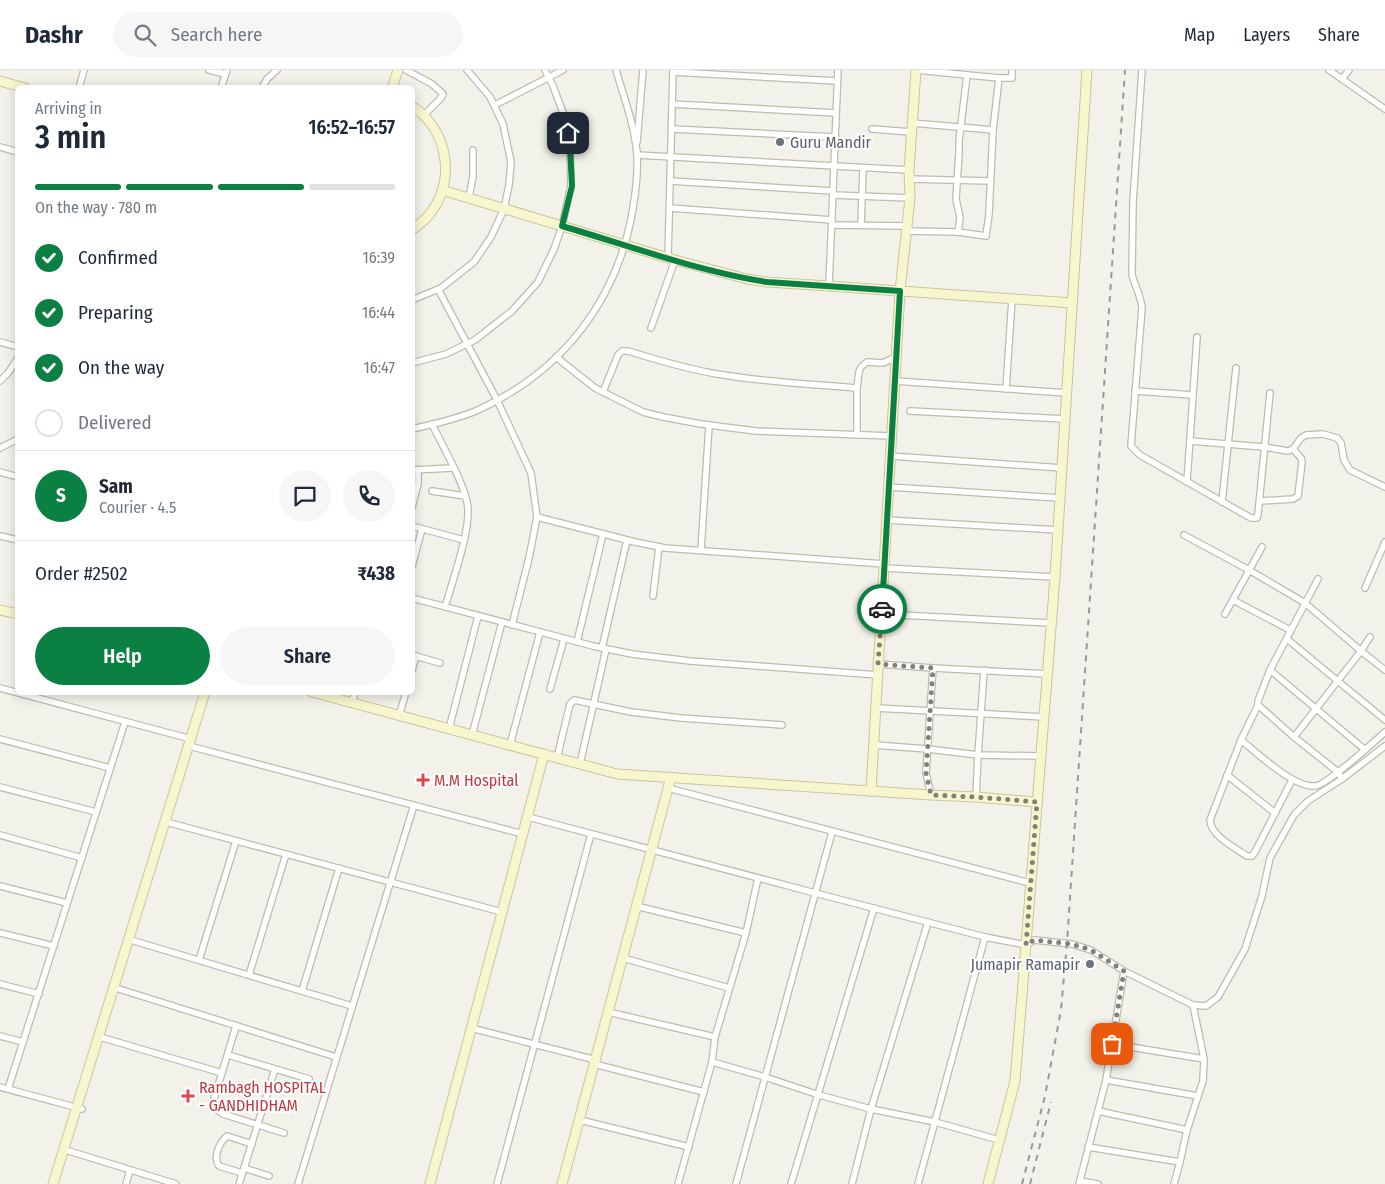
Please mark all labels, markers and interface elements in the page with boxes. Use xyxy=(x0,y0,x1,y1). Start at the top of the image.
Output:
search box xyxy=(113,12,463,57)
text: Dashr xyxy=(25,21,83,49)
icon: search xyxy=(131,21,159,49)
text: Search here xyxy=(171,23,262,46)
text: Map xyxy=(1184,24,1215,46)
text: Layers xyxy=(1243,24,1290,46)
text: Share xyxy=(1318,24,1360,46)
text: Arriving in xyxy=(35,99,102,118)
pin xyxy=(547,112,589,154)
text: 16:52–16:57 xyxy=(309,116,395,139)
text: 3 min xyxy=(35,118,106,156)
icon: home xyxy=(554,119,582,147)
place label: Guru Mandir xyxy=(790,133,872,152)
marker: Guru Mandir xyxy=(774,136,786,148)
text: On the way · 780 m xyxy=(35,198,157,217)
icon: check xyxy=(35,244,63,272)
text: Confirmed xyxy=(78,246,158,269)
text: 16:39 xyxy=(362,248,395,267)
icon: check xyxy=(35,299,63,327)
text: Preparing xyxy=(78,301,153,324)
text: 16:44 xyxy=(362,303,395,322)
icon: check xyxy=(35,354,63,382)
text: On the way xyxy=(78,356,164,379)
text: 16:47 xyxy=(364,358,395,377)
text: Delivered xyxy=(78,411,152,434)
button: chat xyxy=(279,470,331,522)
button: phone xyxy=(343,470,395,522)
text: Sam xyxy=(99,475,133,498)
text: S xyxy=(56,484,66,507)
text: Courier · 4.5 xyxy=(99,498,176,517)
text: Order #2502 xyxy=(35,562,128,585)
text: ₹438 xyxy=(358,562,395,585)
courier xyxy=(857,584,907,634)
icon: car xyxy=(868,595,896,623)
button: Help xyxy=(35,627,210,685)
button: Share xyxy=(220,627,395,685)
place label: M.M Hospital xyxy=(434,771,518,790)
marker: M.M Hospital xyxy=(416,773,430,787)
place label: Jumapir Ramapir xyxy=(971,955,1080,974)
marker: Jumapir Ramapir xyxy=(1084,958,1096,970)
pin xyxy=(1091,1023,1133,1065)
icon: bag xyxy=(1098,1030,1126,1058)
place label: Rambagh HOSPITAL - GANDHIDHAM xyxy=(199,1078,326,1115)
marker: Rambagh HOSPITAL - GANDHIDHAM xyxy=(181,1089,195,1103)

